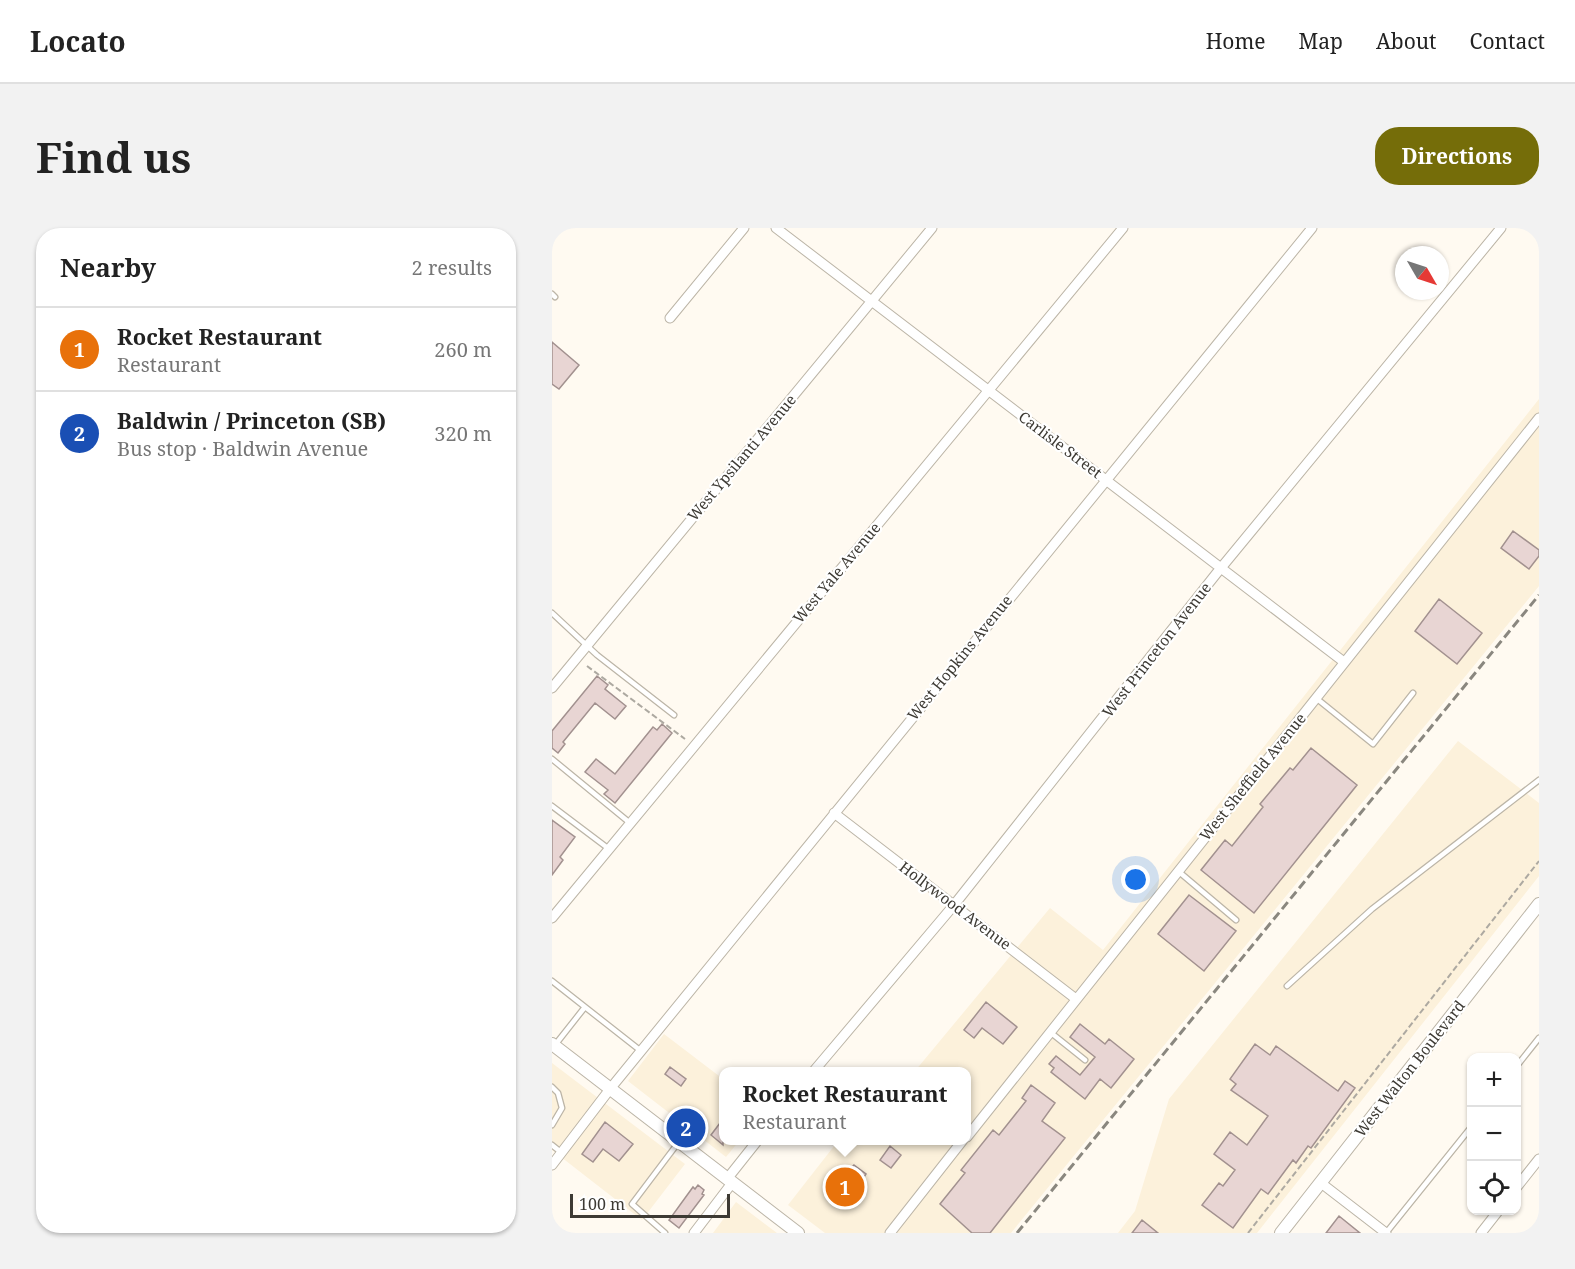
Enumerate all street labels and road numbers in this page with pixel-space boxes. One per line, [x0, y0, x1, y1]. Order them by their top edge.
street label: West Ypsilanti Avenue [682, 390, 800, 525]
street label: Carlisle Street [1015, 406, 1106, 482]
street label: West Yale Avenue [788, 518, 884, 627]
street label: West Princeton Avenue [1097, 578, 1215, 721]
street label: West Hopkins Avenue [902, 590, 1016, 724]
street label: West Sheffield Avenue [1194, 708, 1310, 844]
street label: Hollywood Avenue [896, 857, 1016, 954]
street label: West Walton Boulevard [1350, 996, 1469, 1141]

